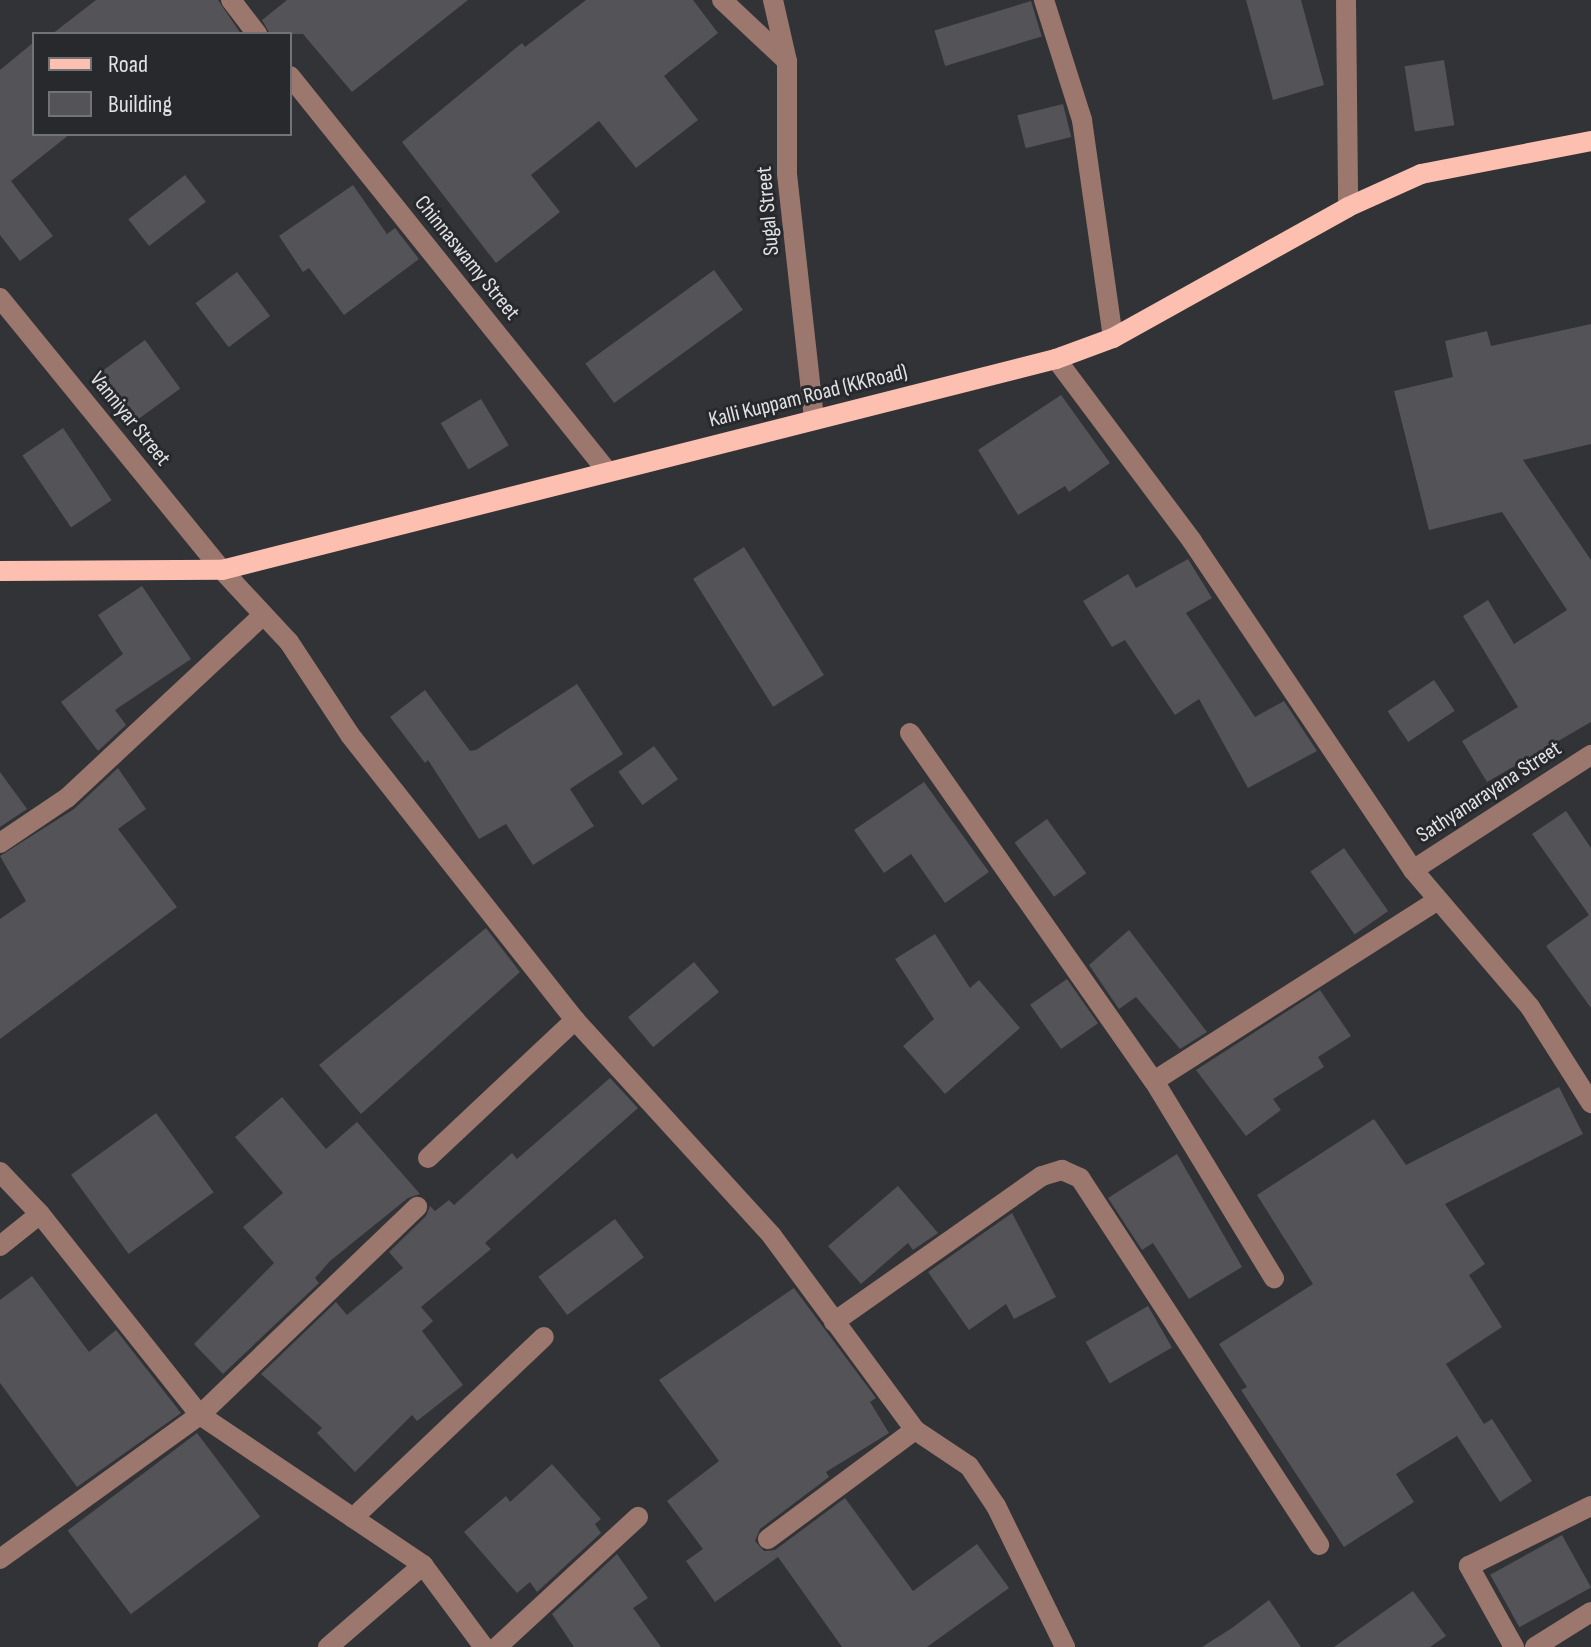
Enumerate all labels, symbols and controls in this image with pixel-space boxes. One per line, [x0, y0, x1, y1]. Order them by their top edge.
legend [32, 32, 292, 136]
text: Road [108, 50, 148, 79]
text: Building [108, 90, 172, 119]
street label: Sugal Street [751, 165, 785, 257]
street label: Chinnaswamy Street [409, 190, 525, 326]
street label: Kalli Kuppam Road (KKRoad) [706, 359, 910, 433]
street label: Vanniyar Street [84, 367, 176, 471]
street label: Sathyanarayana Street [1412, 735, 1566, 849]

